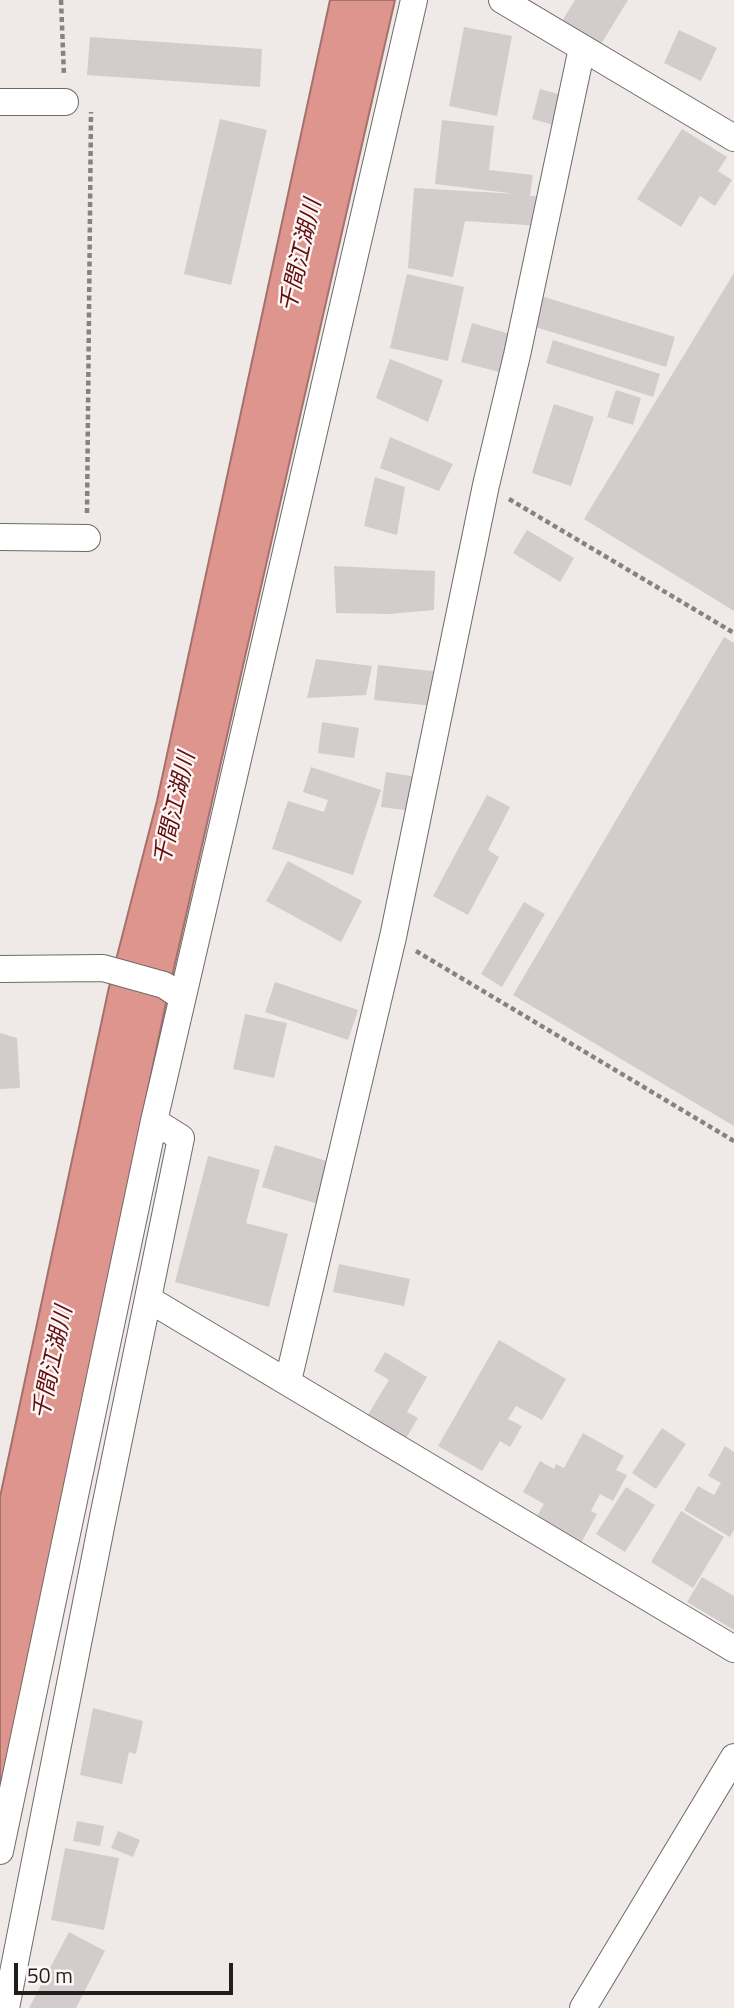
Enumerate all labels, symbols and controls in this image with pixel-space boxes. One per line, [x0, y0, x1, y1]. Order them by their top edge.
water label: 千間江湖川 [276, 197, 328, 315]
water label: 千間江湖川 [150, 750, 202, 868]
water label: 千間江湖川 [29, 1304, 79, 1422]
scale bar [18, 1948, 236, 1992]
text: 50 m [27, 1959, 73, 1991]

